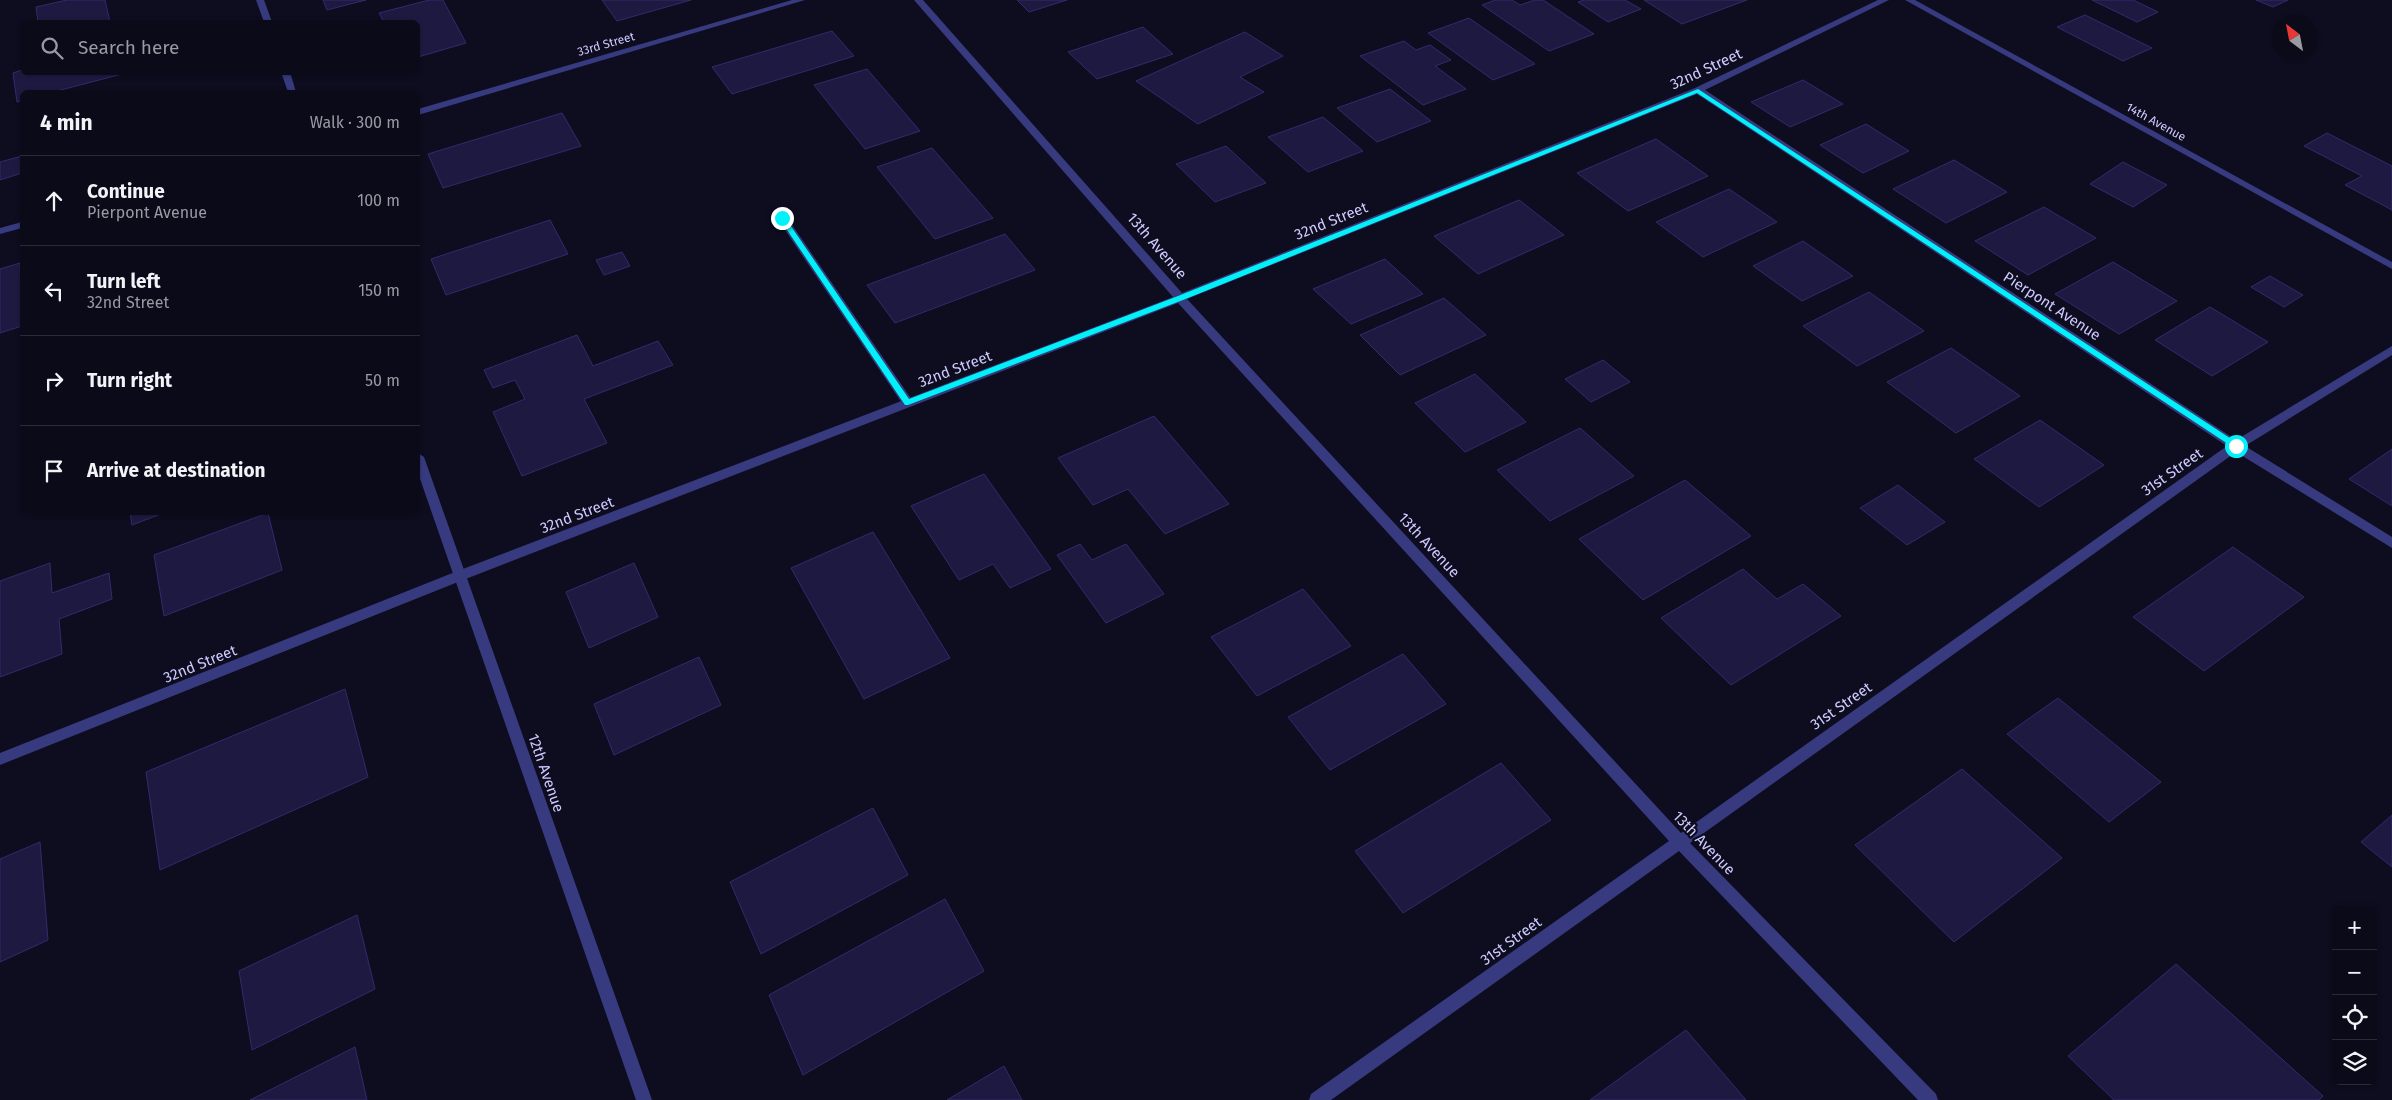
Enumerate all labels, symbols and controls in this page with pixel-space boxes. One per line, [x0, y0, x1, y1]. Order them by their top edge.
north arrow [2272, 15, 2317, 60]
search box [20, 20, 420, 75]
street label: 33rd Street [576, 29, 637, 59]
icon: search [38, 34, 66, 62]
text: Search here [78, 36, 179, 59]
street label: 32nd Street [1667, 44, 1745, 93]
street label: 14th Avenue [2124, 100, 2188, 144]
text: 4 min [40, 110, 93, 136]
text: Walk · 300 m [310, 113, 400, 132]
text: Continue [87, 180, 165, 203]
icon: ahead [40, 187, 68, 215]
text: 100 m [357, 191, 400, 210]
street label: 32nd Street [1292, 198, 1371, 244]
text: Pierpont Avenue [87, 203, 207, 222]
route end [771, 207, 794, 230]
street label: 13th Avenue [1123, 209, 1191, 283]
street label: Pierpont Avenue [2000, 268, 2104, 344]
text: Turn left [87, 270, 161, 293]
icon: left [40, 277, 68, 305]
text: 150 m [358, 281, 400, 300]
text: 32nd Street [87, 293, 169, 312]
street label: 32nd Street [916, 347, 995, 391]
icon: right [40, 367, 68, 395]
text: Turn right [87, 369, 172, 392]
text: 50 m [365, 371, 400, 390]
route start [2225, 435, 2248, 458]
street label: 31st Street [2138, 444, 2207, 500]
icon: arrive [40, 457, 68, 485]
text: Arrive at destination [87, 459, 266, 482]
street label: 32nd Street [538, 493, 617, 537]
street label: 13th Avenue [1394, 509, 1464, 581]
street label: 32nd Street [161, 641, 240, 687]
street label: 31st Street [1807, 678, 1876, 734]
street label: 12th Avenue [524, 731, 568, 815]
street label: 13th Avenue [1669, 807, 1739, 879]
map controls [2332, 905, 2377, 1085]
button: + [2332, 905, 2377, 950]
street label: 31st Street [1477, 913, 1545, 969]
button: − [2332, 950, 2377, 995]
button: locate [2332, 995, 2377, 1040]
button: layers [2332, 1040, 2377, 1085]

